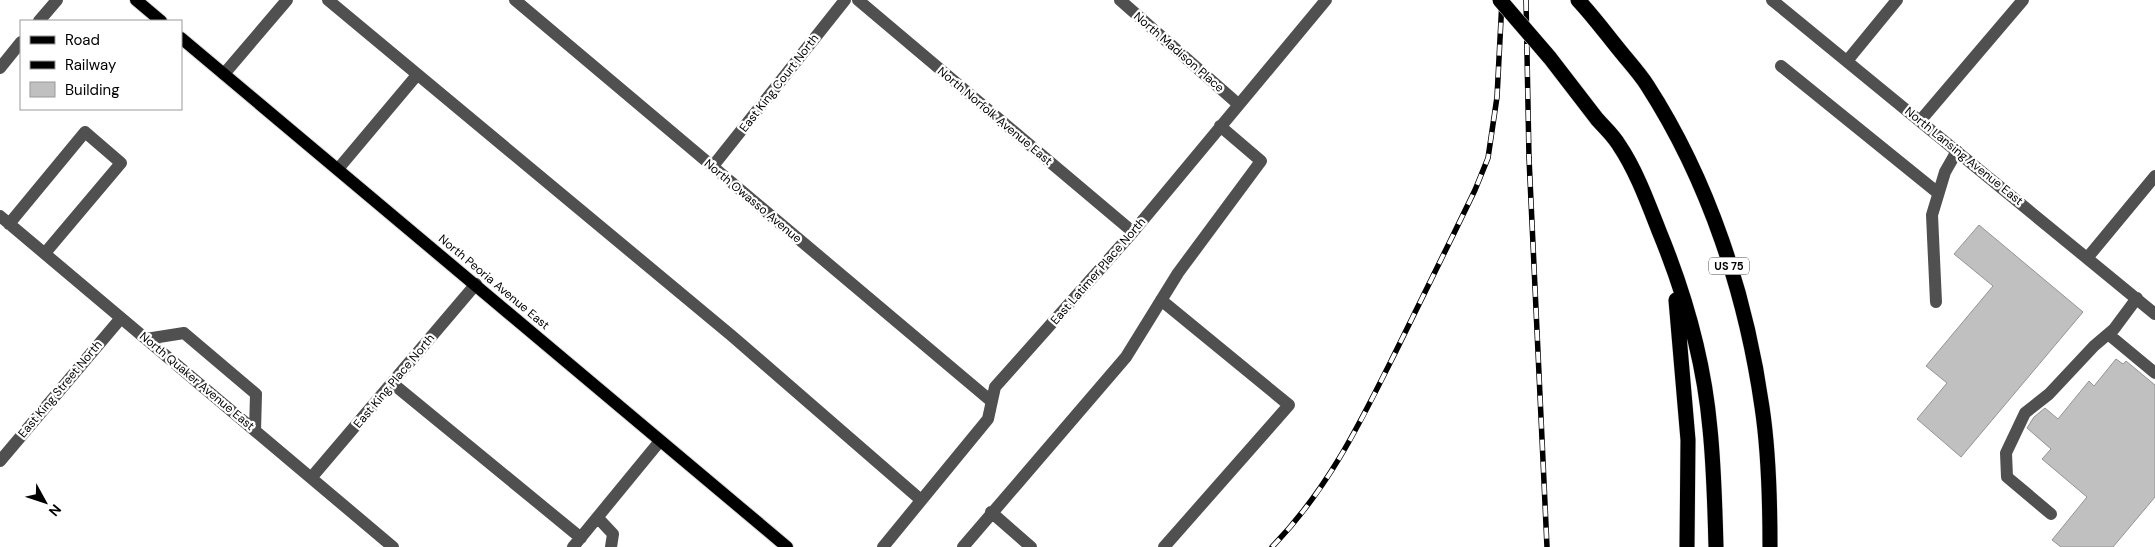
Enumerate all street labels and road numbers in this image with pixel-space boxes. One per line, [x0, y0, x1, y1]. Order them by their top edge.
street label: North Madison Place [1130, 8, 1228, 96]
street label: East King Court North [736, 31, 822, 135]
street label: North Norfolk Avenue East [934, 63, 1056, 169]
street label: North Lansing Avenue East [1902, 103, 2027, 209]
street label: North Owasso Avenue [701, 155, 805, 247]
street label: East Latimer Place North [1047, 214, 1149, 328]
street label: North Peoria Avenue East [435, 231, 553, 333]
road number: US 75 [1709, 258, 1749, 274]
street label: North Quaker Avenue East [136, 328, 258, 434]
street label: East King Place North [350, 331, 438, 431]
street label: East King Street North [15, 337, 105, 441]

